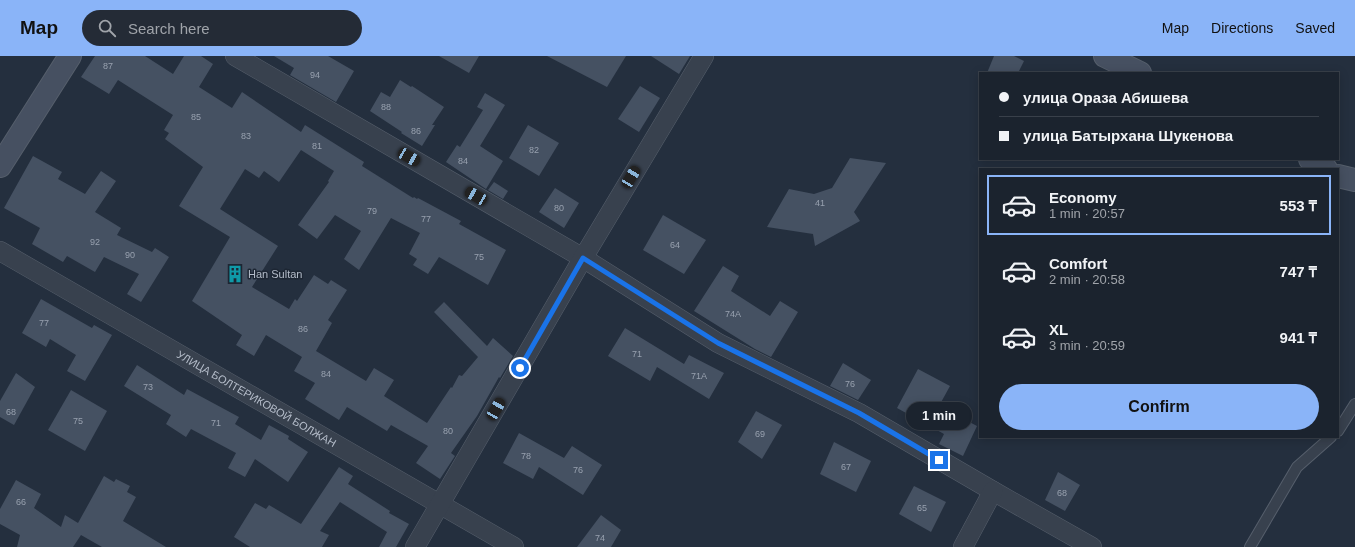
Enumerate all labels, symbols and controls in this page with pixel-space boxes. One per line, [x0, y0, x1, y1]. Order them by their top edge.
search box [82, 10, 362, 46]
text: Map [20, 17, 58, 38]
icon: search [96, 17, 118, 39]
text: Search here [128, 20, 210, 37]
text: Map [1162, 20, 1189, 36]
text: Directions [1211, 20, 1273, 36]
text: Saved [1295, 20, 1335, 36]
house number: 87 [103, 61, 113, 71]
house number: 94 [310, 70, 320, 80]
text: улица Ораза Абишева [1023, 89, 1188, 106]
house number: 88 [381, 102, 391, 112]
house number: 85 [191, 112, 201, 122]
house number: 86 [411, 126, 421, 136]
text: улица Батырхана Шукенова [1023, 127, 1233, 144]
house number: 83 [241, 131, 251, 141]
house number: 81 [312, 141, 322, 151]
house number: 82 [529, 145, 539, 155]
car [396, 146, 422, 168]
house number: 84 [458, 156, 468, 166]
car [620, 164, 642, 190]
car [463, 185, 489, 207]
icon: car [1001, 187, 1037, 223]
text: Economy [1049, 189, 1117, 206]
text: 553 ₸ [1280, 197, 1317, 214]
house number: 41 [815, 198, 825, 208]
house number: 80 [554, 203, 564, 213]
house number: 79 [367, 206, 377, 216]
text: 1 min · 20:57 [1049, 206, 1125, 221]
house number: 77 [421, 214, 431, 224]
house number: 92 [90, 237, 100, 247]
house number: 64 [670, 240, 680, 250]
house number: 90 [125, 250, 135, 260]
house number: 75 [474, 252, 484, 262]
icon: car [1001, 253, 1037, 289]
text: Comfort [1049, 255, 1107, 272]
text: 747 ₸ [1280, 263, 1317, 280]
building icon: Han Sultan [225, 264, 245, 284]
place label: Han Sultan [248, 268, 302, 280]
text: 2 min · 20:58 [1049, 272, 1125, 287]
house number: 74А [725, 309, 741, 319]
house number: 77 [39, 318, 49, 328]
icon: car [1001, 319, 1037, 355]
text: XL [1049, 321, 1068, 338]
house number: 86 [298, 324, 308, 334]
text: 941 ₸ [1280, 329, 1317, 346]
text: 3 min · 20:59 [1049, 338, 1125, 353]
street label: УЛИЦА БОЛТЕРИКОВОЙ БОЛЖАН [175, 348, 338, 449]
house number: 71 [632, 349, 642, 359]
route start [511, 359, 529, 377]
house number: 84 [321, 369, 331, 379]
house number: 71А [691, 371, 707, 381]
house number: 76 [845, 379, 855, 389]
house number: 73 [143, 382, 153, 392]
button: Confirm [999, 384, 1319, 430]
car [485, 396, 507, 422]
callout: 1 min [906, 402, 972, 430]
house number: 68 [6, 407, 16, 417]
text: 1 min [922, 408, 956, 423]
house number: 75 [73, 416, 83, 426]
house number: 71 [211, 418, 221, 428]
house number: 80 [443, 426, 453, 436]
house number: 69 [755, 429, 765, 439]
house number: 78 [521, 451, 531, 461]
route end [930, 451, 948, 469]
house number: 67 [841, 462, 851, 472]
house number: 76 [573, 465, 583, 475]
house number: 68 [1057, 488, 1067, 498]
house number: 66 [16, 497, 26, 507]
house number: 65 [917, 503, 927, 513]
house number: 74 [595, 533, 605, 543]

